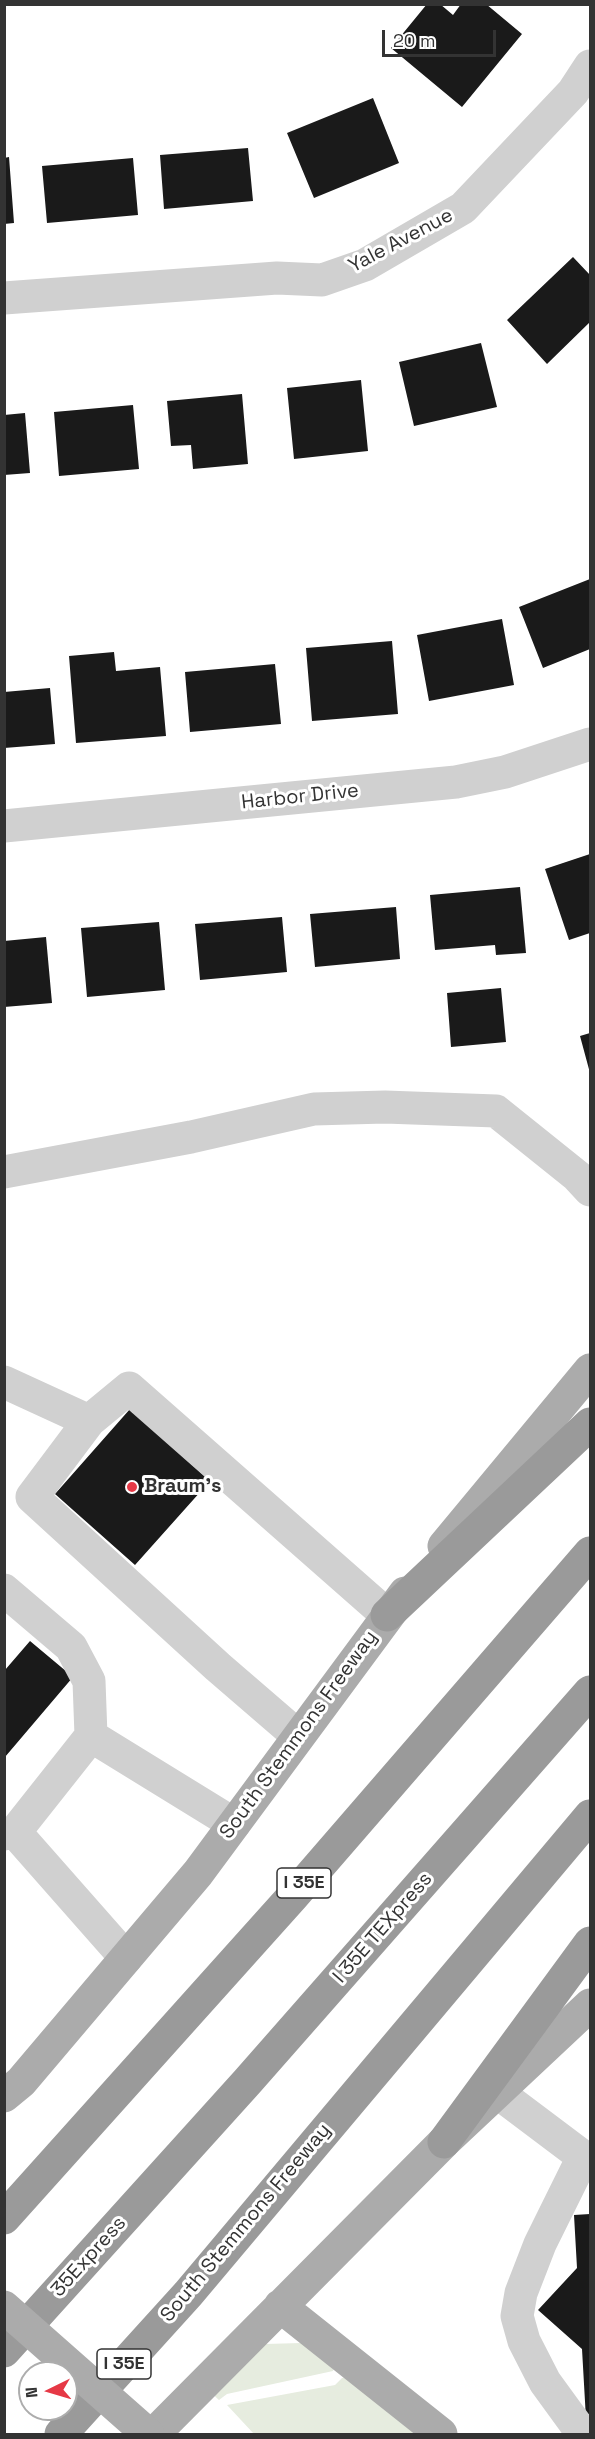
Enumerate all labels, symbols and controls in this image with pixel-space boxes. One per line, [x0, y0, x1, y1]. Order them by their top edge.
scale bar [385, 18, 499, 56]
text: 20 m [393, 29, 436, 52]
street label: Yale Avenue [345, 204, 457, 278]
street label: Harbor Drive [240, 779, 360, 815]
place label: Braum's [144, 1475, 221, 1499]
marker: Braum's [125, 1480, 139, 1494]
street label: South Stemmons Freeway [215, 1626, 383, 1844]
road number: I 35E [277, 1868, 331, 1898]
street label: I 35E TEXpress [328, 1868, 438, 1988]
street label: South Stemmons Freeway [156, 2119, 336, 2327]
street label: 35Express [47, 2212, 131, 2302]
road number: I 35E [97, 2349, 151, 2379]
north arrow [18, 2361, 78, 2421]
text: N [21, 2386, 42, 2399]

